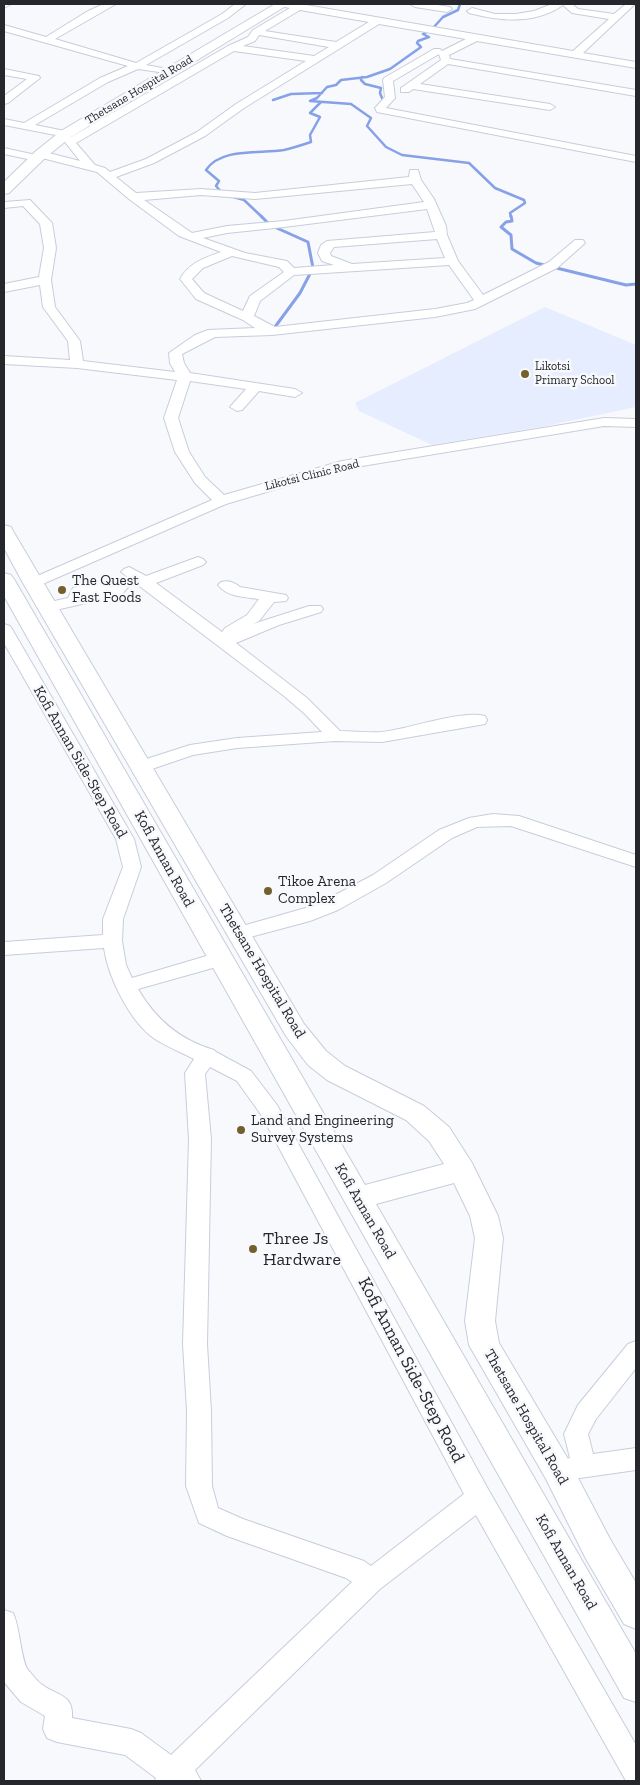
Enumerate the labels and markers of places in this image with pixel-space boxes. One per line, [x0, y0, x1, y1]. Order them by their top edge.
place label: Likotsi Primary School [535, 360, 614, 388]
marker: Likotsi Primary School [519, 368, 531, 380]
place label: The Quest Fast Foods [72, 572, 141, 607]
marker: The Quest Fast Foods [56, 584, 68, 596]
place label: Tikoe Arena Complex [278, 873, 356, 908]
marker: Tikoe Arena Complex [262, 885, 274, 897]
place label: Land and Engineering Survey Systems [251, 1112, 394, 1147]
marker: Land and Engineering Survey Systems [235, 1124, 247, 1136]
place label: Three Js Hardware [263, 1228, 341, 1270]
marker: Three Js Hardware [247, 1243, 259, 1255]

